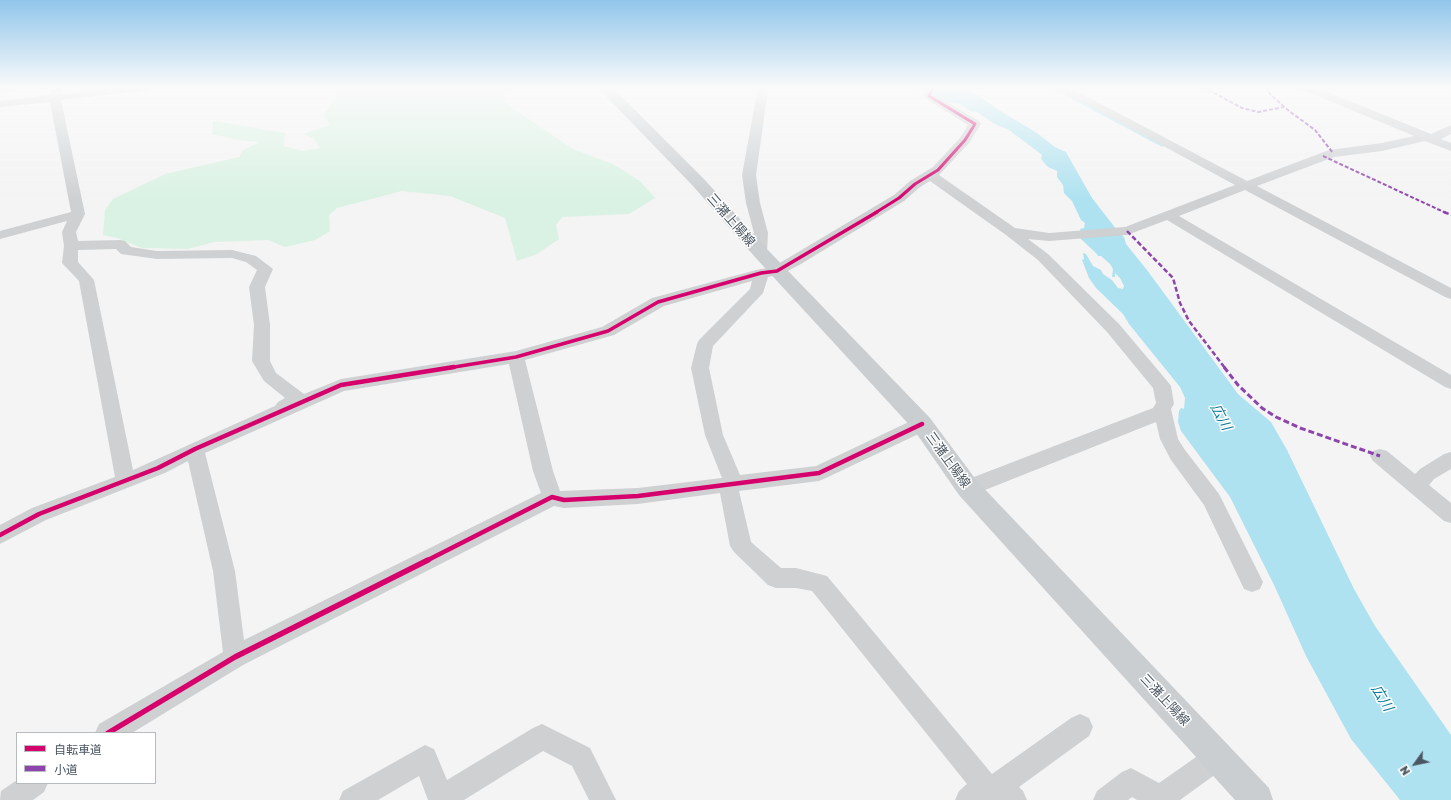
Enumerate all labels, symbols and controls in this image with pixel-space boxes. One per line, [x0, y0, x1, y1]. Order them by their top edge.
street label: 三潴上陽線 [704, 190, 758, 250]
water label: 広川 [1207, 401, 1235, 433]
street label: 三潴上陽線 [923, 429, 973, 491]
street label: 三潴上陽線 [1137, 671, 1193, 729]
water label: 広川 [1368, 682, 1396, 714]
legend [16, 732, 156, 784]
text: 自転車道 [54, 742, 102, 757]
north arrow [1395, 744, 1435, 784]
text: 小道 [54, 762, 78, 777]
text: N [1397, 764, 1412, 778]

